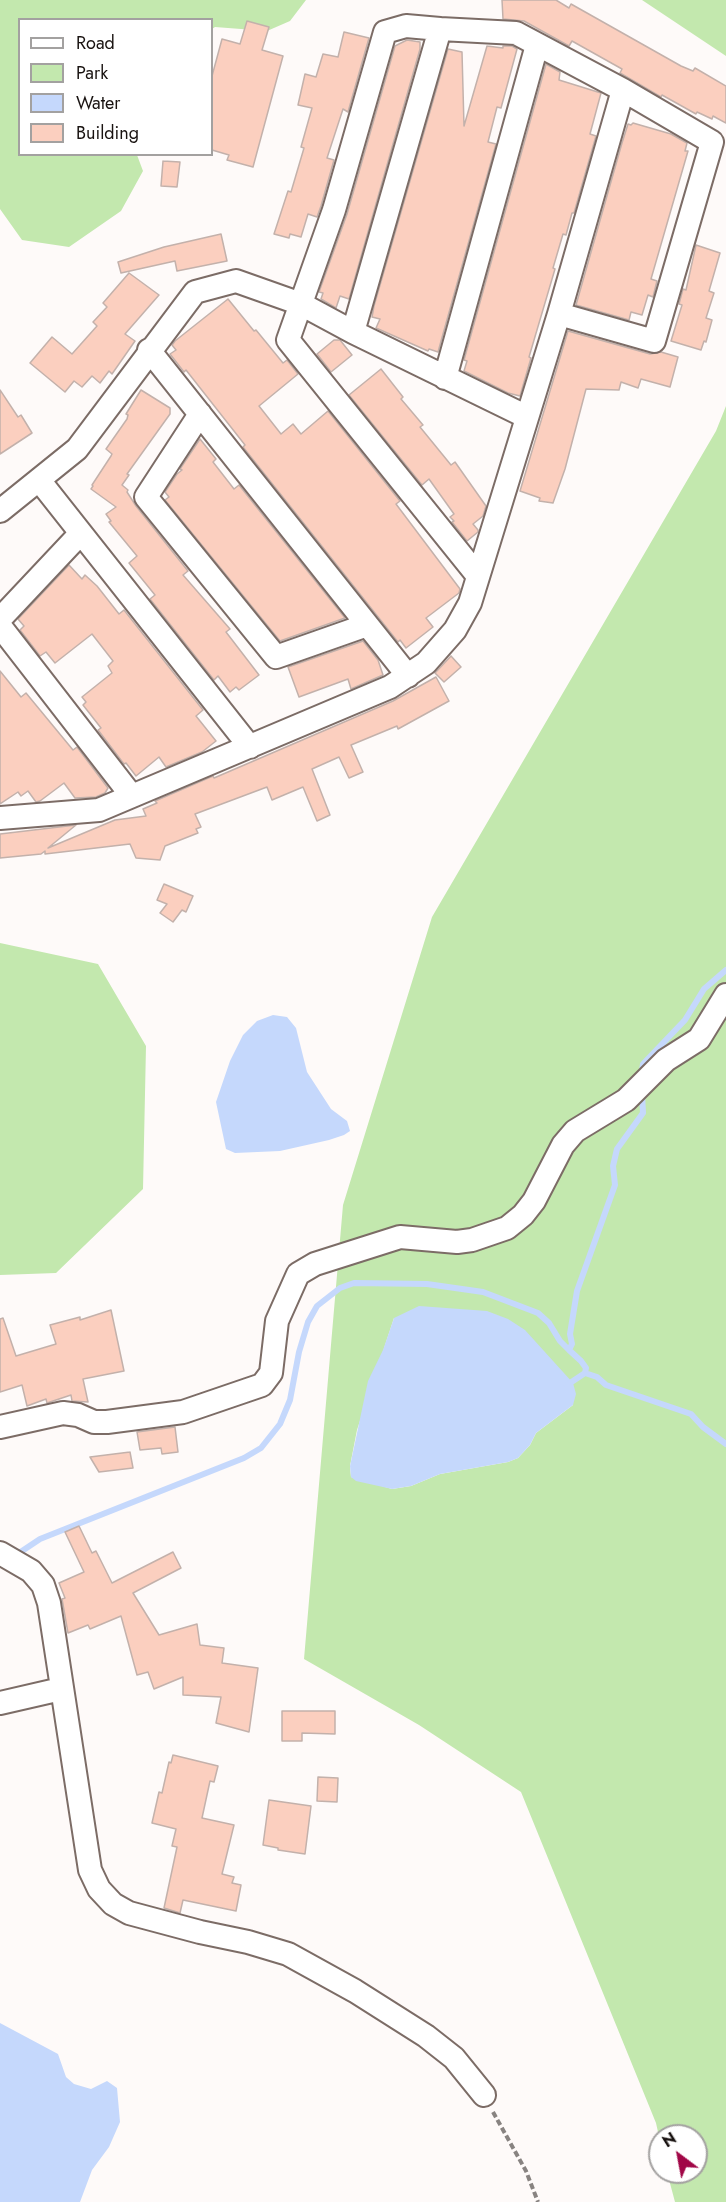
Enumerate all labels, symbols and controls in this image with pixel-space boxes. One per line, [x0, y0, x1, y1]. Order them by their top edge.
legend [18, 18, 213, 156]
text: Road [76, 30, 115, 56]
text: Park [76, 60, 108, 86]
text: Water [76, 90, 120, 116]
text: Building [76, 120, 139, 146]
north arrow [648, 2124, 708, 2184]
text: N [658, 2127, 681, 2153]

